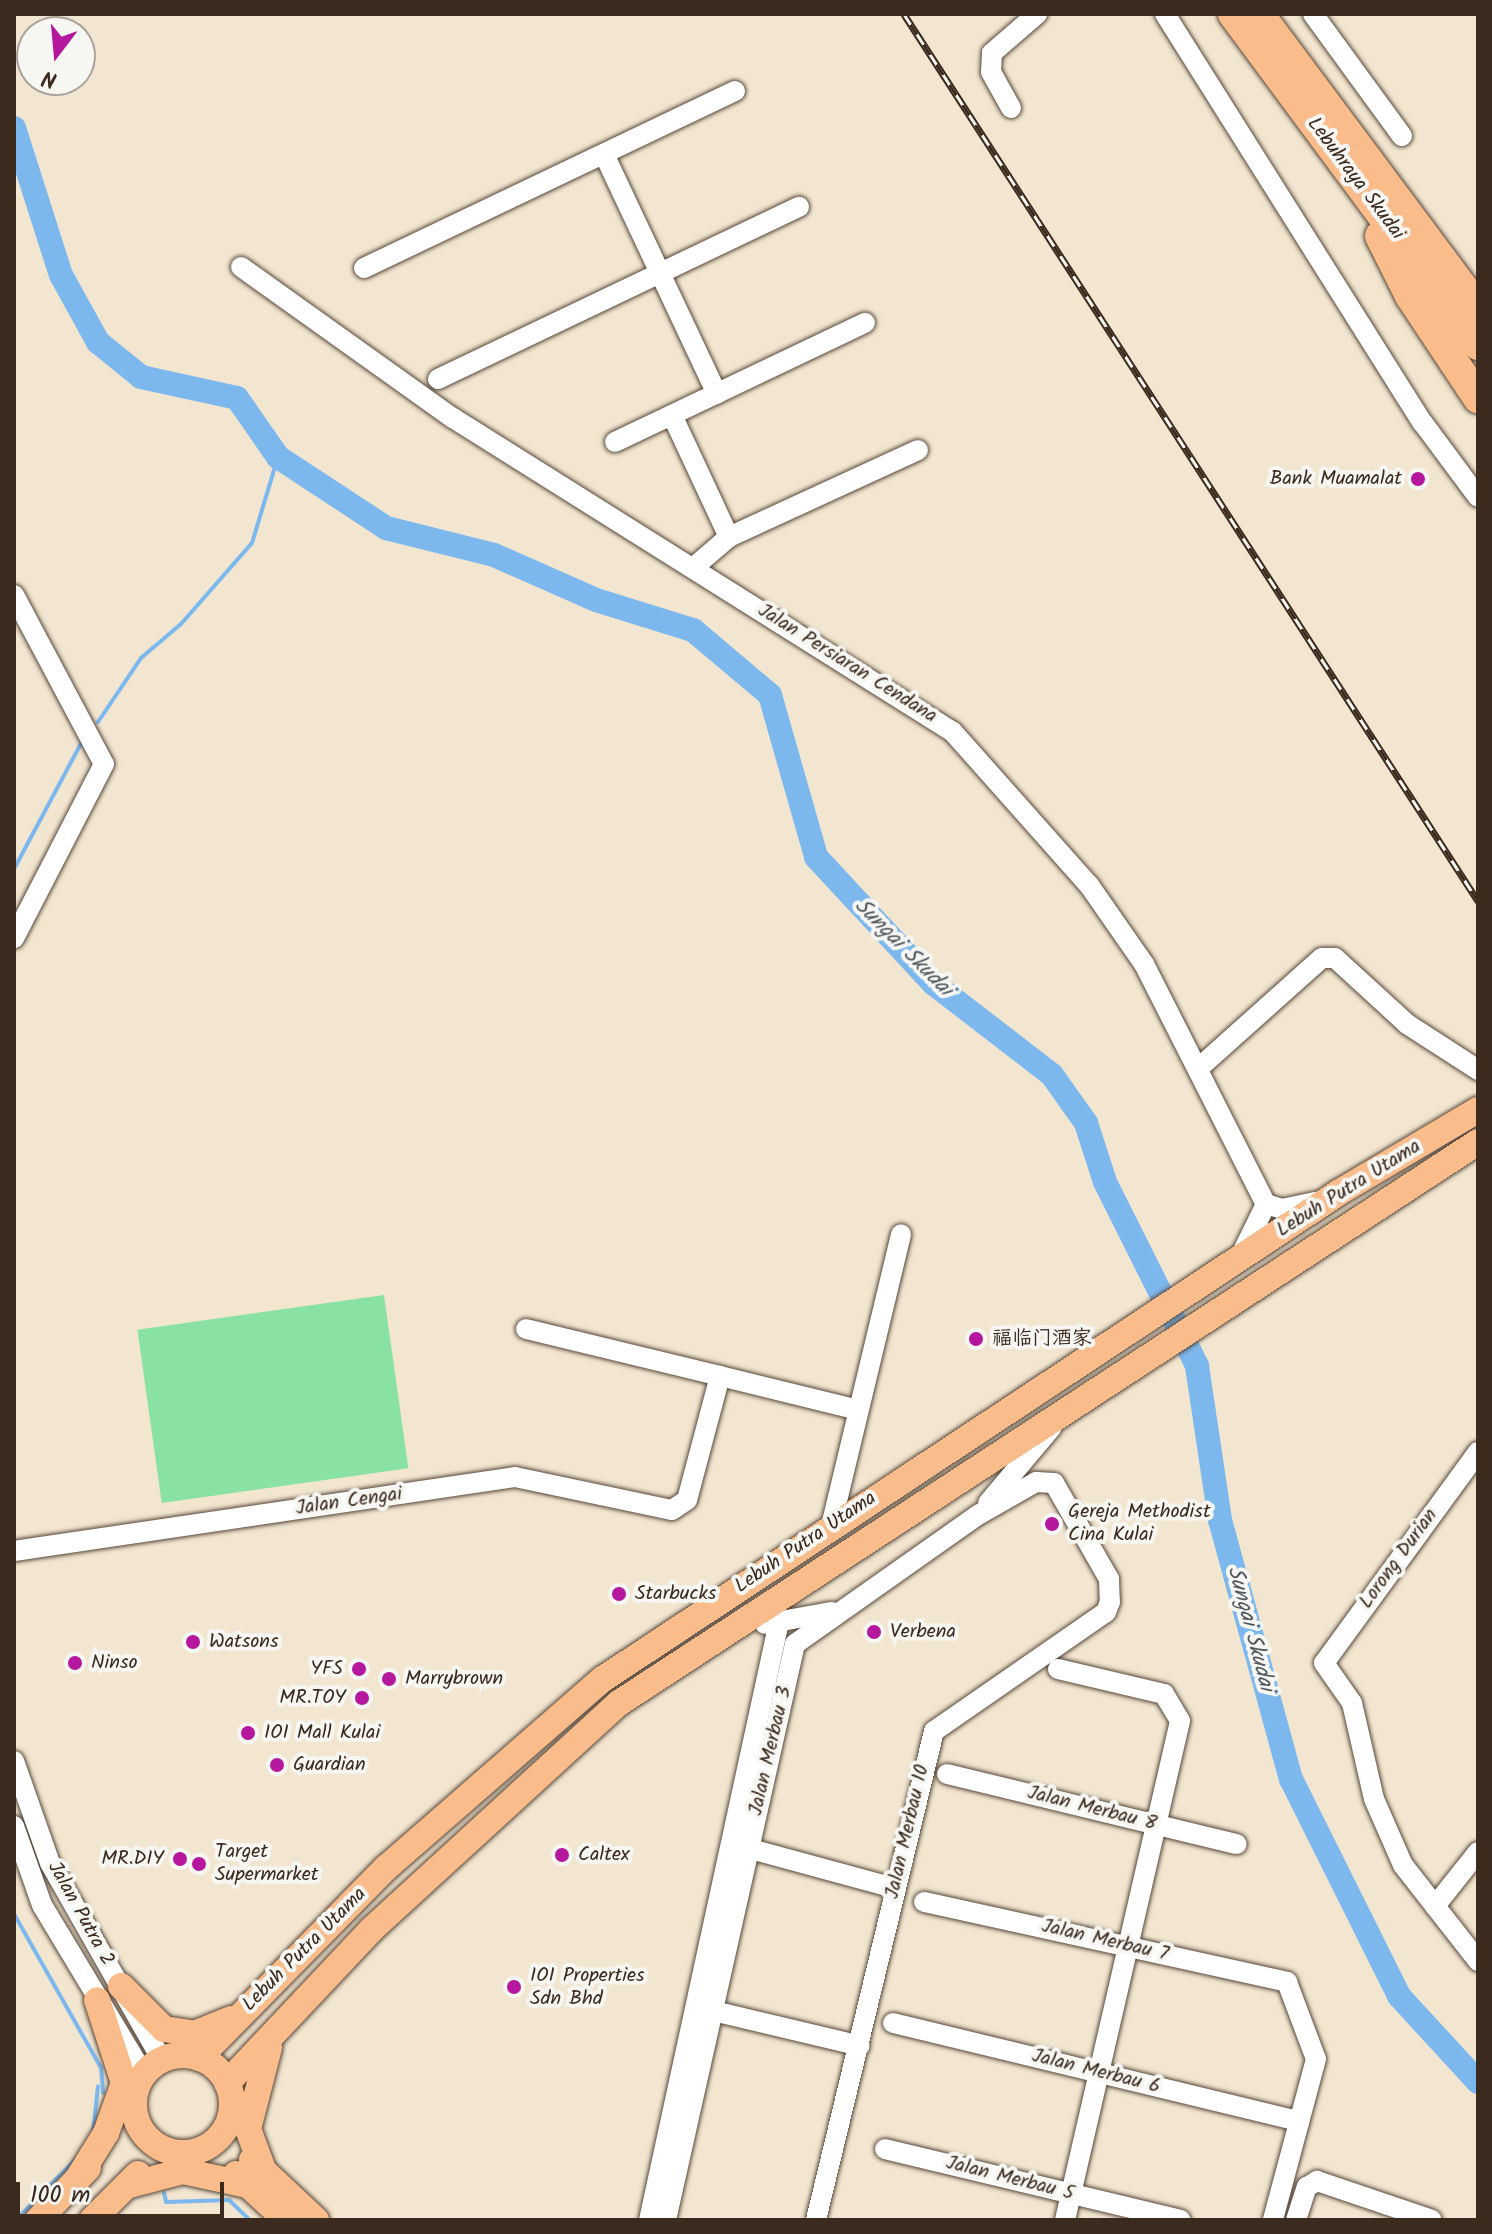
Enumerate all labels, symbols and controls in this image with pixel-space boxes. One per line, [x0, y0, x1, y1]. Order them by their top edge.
north arrow [16, 16, 96, 96]
text: N [38, 59, 61, 96]
street label: Lebuhraya Skudai [1301, 113, 1409, 245]
place label: Bank Muamalat [1270, 467, 1402, 491]
marker: Bank Muamalat [1409, 470, 1427, 488]
street label: Jalan Persiaran Cendana [753, 599, 941, 729]
water label: Sungai Skudai [848, 893, 958, 1003]
street label: Lebuh Putra Utama [1273, 1135, 1425, 1243]
place label: 福临门酒家 [992, 1327, 1092, 1351]
marker: 福临门酒家 [967, 1330, 985, 1348]
street label: Jalan Cengai [294, 1483, 404, 1521]
street label: Lebuh Putra Utama [731, 1487, 881, 1599]
place label: Gereja Methodist Cina Kulai [1068, 1500, 1211, 1547]
street label: Lorong Durian [1355, 1504, 1443, 1614]
marker: Gereja Methodist Cina Kulai [1043, 1515, 1061, 1533]
water label: Sungai Skudai [1221, 1564, 1279, 1694]
place label: Starbucks [635, 1582, 716, 1606]
marker: Starbucks [610, 1585, 628, 1603]
place label: Verbena [890, 1620, 956, 1644]
marker: Verbena [865, 1623, 883, 1641]
place label: Watsons [209, 1630, 279, 1654]
marker: Watsons [184, 1633, 202, 1651]
place label: Ninso [91, 1651, 138, 1675]
marker: Ninso [66, 1654, 84, 1672]
place label: YFS [310, 1657, 343, 1681]
marker: YFS [350, 1660, 368, 1678]
place label: Marrybrown [405, 1667, 503, 1691]
marker: Marrybrown [380, 1670, 398, 1688]
street label: Jalan Merbau 3 [744, 1684, 798, 1818]
place label: MR.TOY [279, 1686, 346, 1710]
marker: MR.TOY [353, 1689, 371, 1707]
place label: IOI Mall Kulai [264, 1721, 380, 1745]
marker: IOI Mall Kulai [239, 1724, 257, 1742]
place label: Guardian [293, 1753, 366, 1777]
marker: Guardian [268, 1756, 286, 1774]
street label: Jalan Merbau 10 [881, 1763, 935, 1901]
street label: Jalan Merbau 8 [1025, 1781, 1159, 1837]
place label: Target Supermarket [215, 1840, 318, 1887]
place label: Caltex [578, 1843, 630, 1867]
marker: Caltex [553, 1846, 571, 1864]
place label: MR.DIY [101, 1847, 164, 1871]
marker: MR.DIY [171, 1850, 189, 1868]
marker: Target Supermarket [190, 1855, 208, 1873]
street label: Jalan Putra 2 [41, 1858, 119, 1970]
street label: Lebuh Putra Utama [238, 1883, 372, 2017]
street label: Jalan Merbau 7 [1039, 1915, 1171, 1967]
place label: IOI Properties Sdn Bhd [530, 1964, 644, 2011]
marker: IOI Properties Sdn Bhd [505, 1978, 523, 1996]
street label: Jalan Merbau 6 [1029, 2044, 1163, 2100]
street label: Jalan Merbau 5 [943, 2151, 1077, 2207]
scale bar [20, 2166, 228, 2216]
text: 100 m [30, 2176, 90, 2215]

